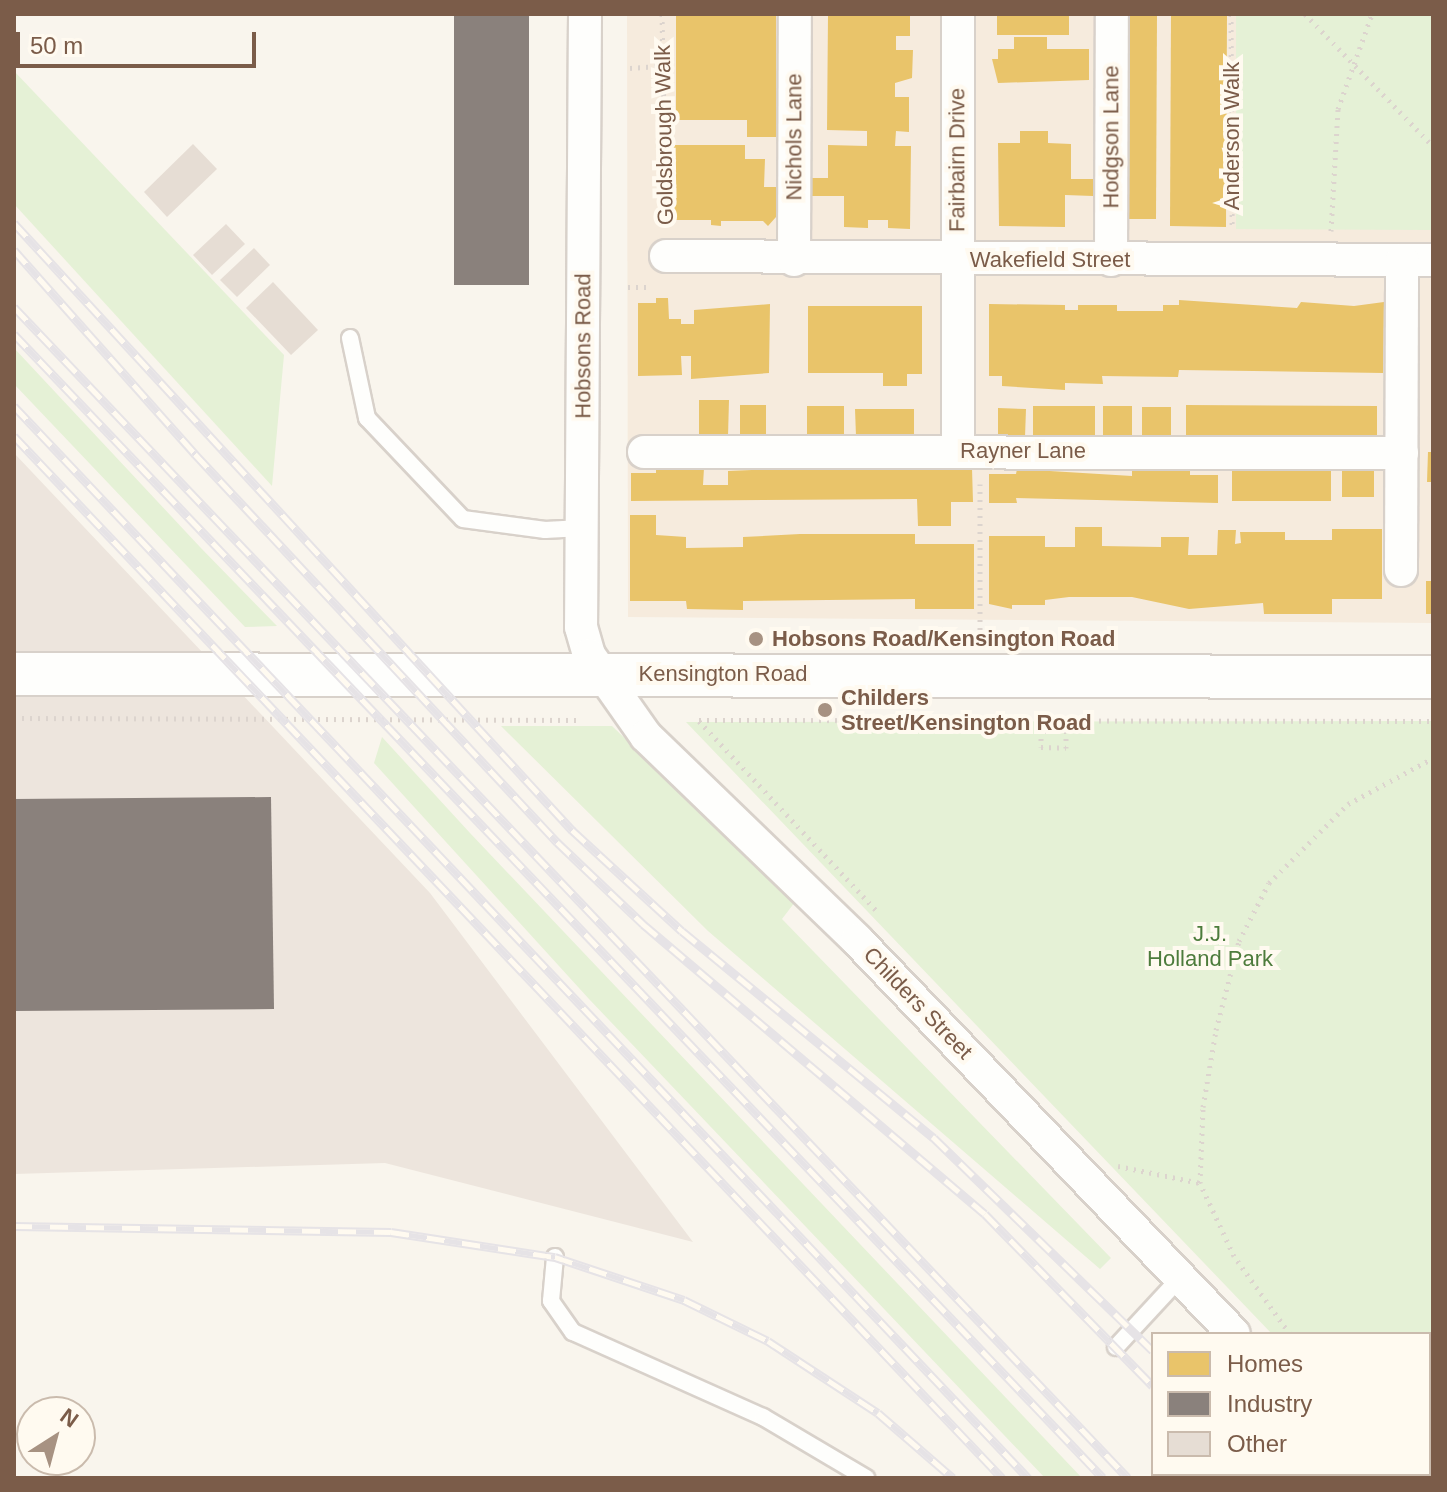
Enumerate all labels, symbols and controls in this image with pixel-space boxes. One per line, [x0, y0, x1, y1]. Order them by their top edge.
scale bar [20, 16, 260, 66]
text: 50 m [30, 32, 83, 59]
street label: Goldsbrough Walk [649, 45, 679, 225]
street label: Anderson Walk [1219, 62, 1245, 210]
street label: Hodgson Lane [1098, 65, 1124, 209]
street label: Nichols Lane [781, 73, 807, 201]
street label: Fairbairn Drive [944, 88, 970, 232]
street label: Wakefield Street [970, 247, 1130, 273]
street label: Hobsons Road [570, 273, 596, 419]
street label: Rayner Lane [960, 438, 1086, 464]
place label: Hobsons Road/Kensington Road [772, 626, 1115, 652]
marker: Hobsons Road/Kensington Road [747, 630, 765, 648]
street label: Kensington Road [639, 661, 807, 687]
place label: Childers Street/Kensington Road [841, 684, 1092, 736]
marker: Childers Street/Kensington Road [816, 701, 834, 719]
park label: J.J. Holland Park [1147, 920, 1273, 972]
street label: Childers Street [858, 941, 978, 1065]
legend [1151, 1332, 1431, 1476]
text: Homes [1227, 1350, 1303, 1377]
text: Industry [1227, 1390, 1312, 1417]
north arrow [16, 1396, 96, 1476]
text: N [55, 1403, 83, 1433]
text: Other [1227, 1430, 1287, 1457]

